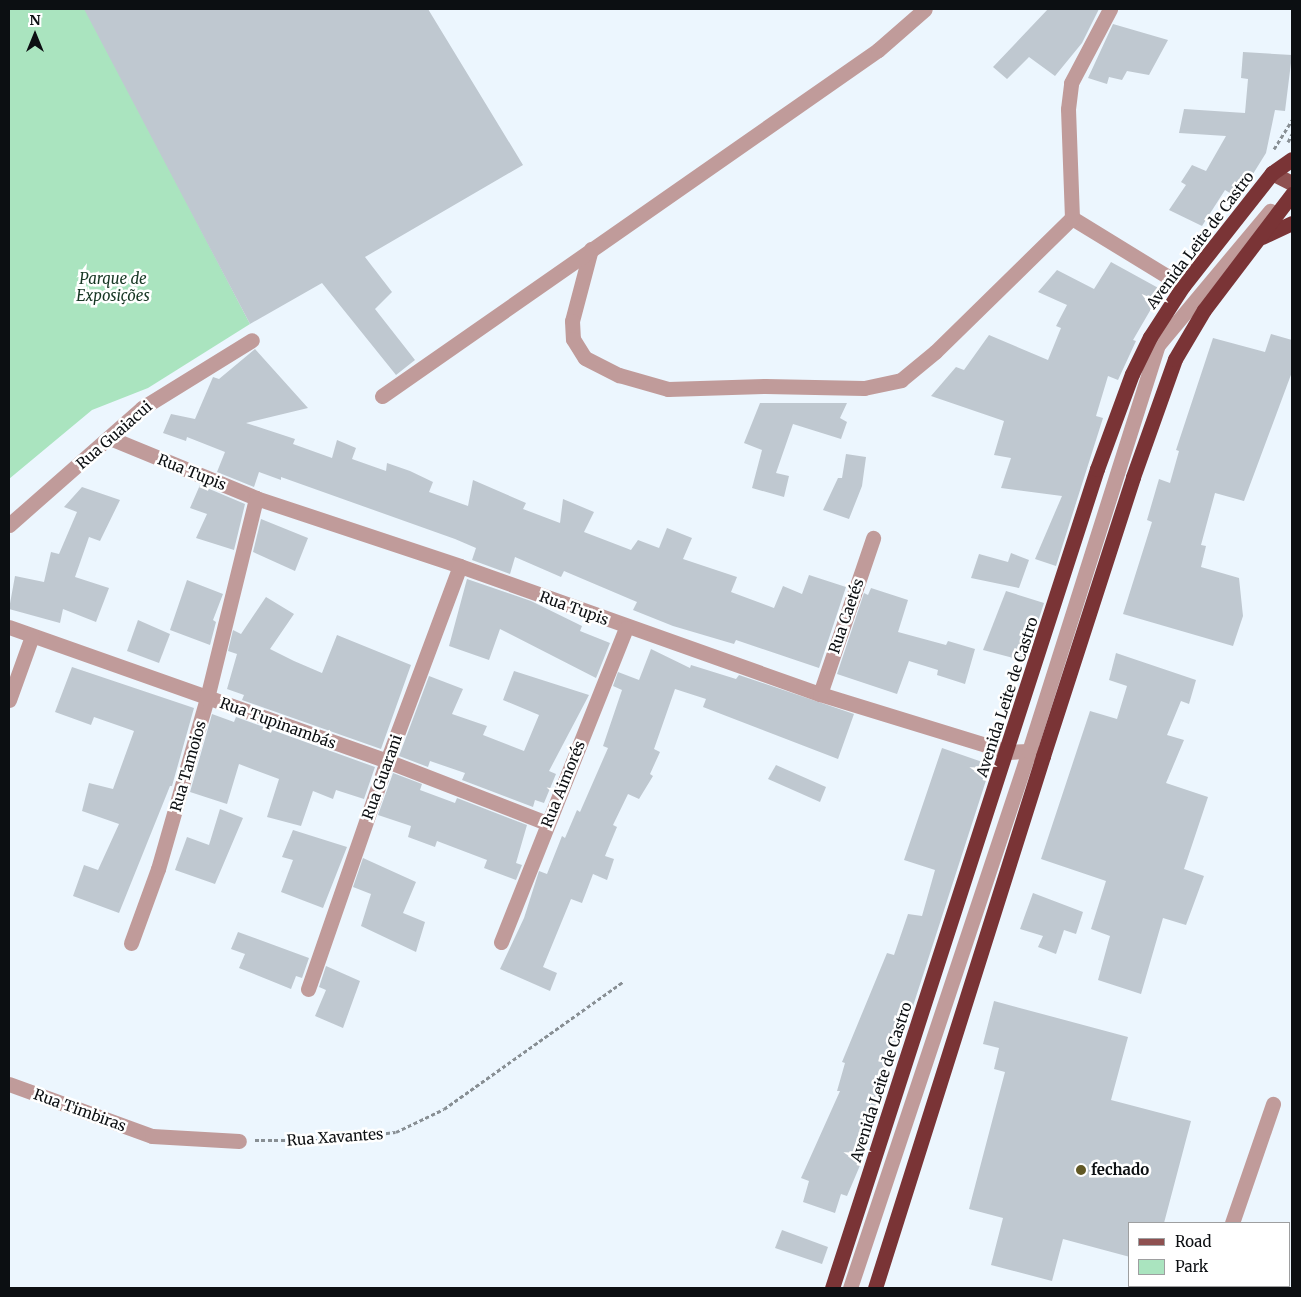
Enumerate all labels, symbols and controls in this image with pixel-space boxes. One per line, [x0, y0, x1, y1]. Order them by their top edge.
north arrow [10, 10, 60, 60]
text: N [29, 11, 41, 29]
street label: Avenida Leite de Castro [1143, 168, 1257, 312]
park label: Parque de Exposições [76, 269, 150, 304]
street label: Rua Guaiacui [73, 397, 155, 473]
street label: Rua Tupis [155, 450, 229, 494]
street label: Rua Caetés [825, 576, 867, 656]
street label: Rua Tupis [537, 587, 611, 629]
street label: Avenida Leite de Castro [973, 615, 1041, 779]
street label: Rua Tupinambás [218, 694, 338, 752]
street label: Rua Tamoios [166, 718, 210, 814]
street label: Rua Guarani [358, 732, 406, 822]
street label: Rua Aimorés [537, 738, 589, 830]
street label: Avenida Leite de Castro [847, 1000, 915, 1164]
street label: Rua Timbiras [31, 1085, 129, 1135]
street label: Rua Xavantes [286, 1125, 384, 1149]
place label: fechado [1091, 1161, 1149, 1179]
marker: fechado [1075, 1164, 1087, 1176]
legend [1128, 1222, 1291, 1287]
text: Road [1175, 1232, 1211, 1251]
text: Park [1175, 1257, 1208, 1276]

